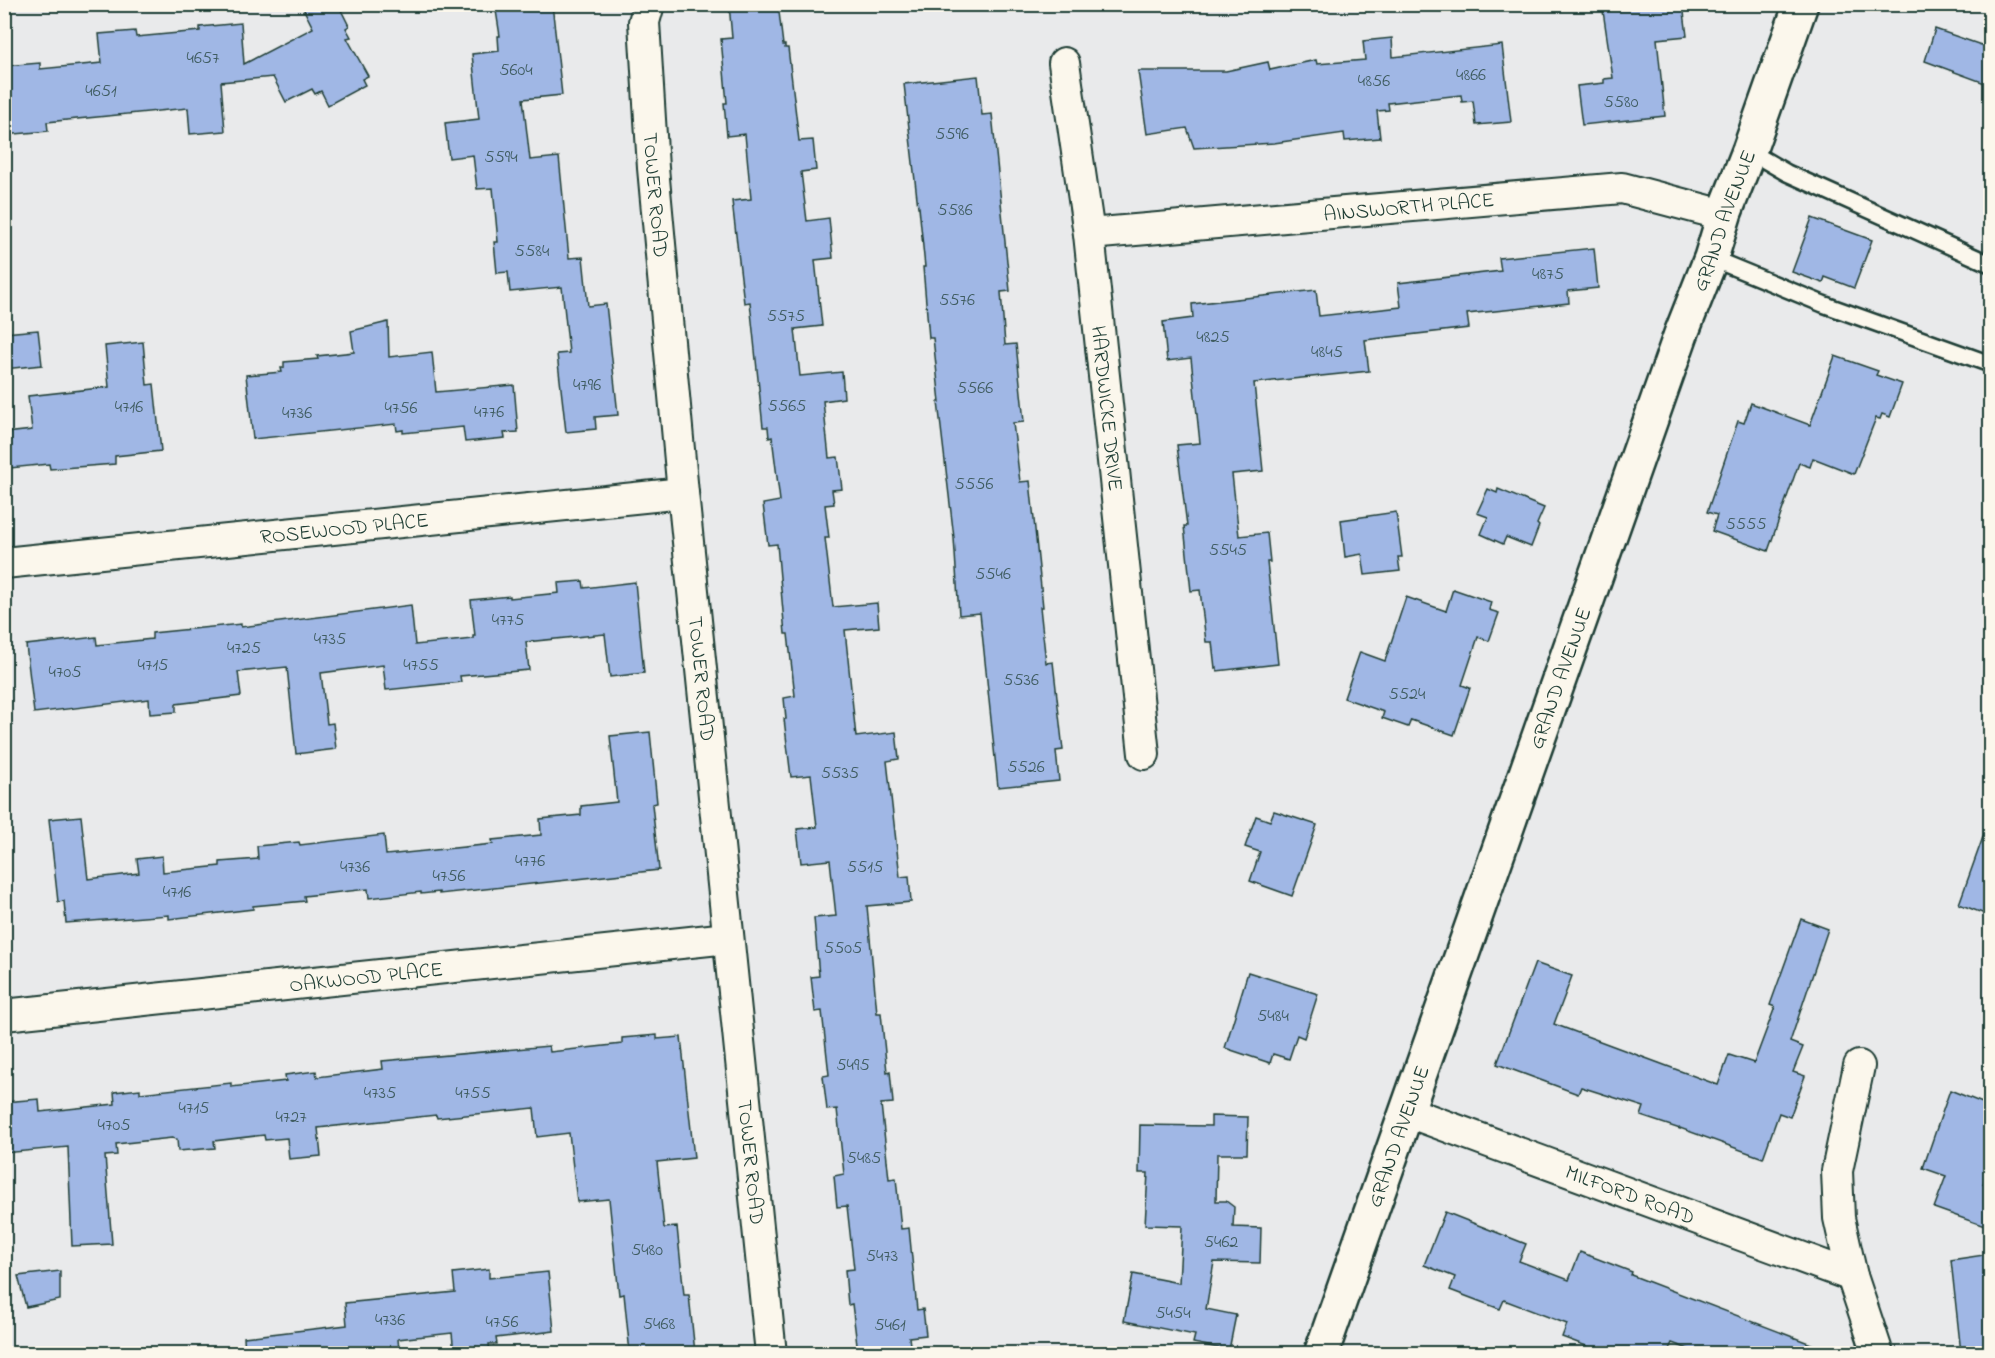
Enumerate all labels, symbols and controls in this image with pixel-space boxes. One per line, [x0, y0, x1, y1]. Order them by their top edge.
house number: 4657 [186, 46, 220, 72]
house number: 5604 [499, 58, 533, 84]
house number: 4866 [1456, 63, 1486, 89]
house number: 4856 [1358, 69, 1390, 95]
house number: 4651 [85, 79, 117, 105]
house number: 5580 [1603, 90, 1639, 116]
house number: 5596 [935, 122, 969, 148]
street label: TOWER ROAD [634, 131, 674, 259]
house number: 5594 [484, 145, 518, 171]
street label: GRAND AVENUE [1686, 146, 1765, 296]
street label: AINSWORTH PLACE [1322, 186, 1496, 231]
house number: 5586 [937, 198, 973, 224]
house number: 5584 [515, 239, 550, 265]
house number: 4875 [1532, 262, 1564, 288]
house number: 5576 [939, 288, 975, 314]
house number: 5575 [767, 304, 805, 330]
street label: HARDWICKE DRIVE [1082, 324, 1129, 493]
house number: 4825 [1196, 325, 1230, 351]
house number: 4845 [1311, 340, 1343, 366]
house number: 4796 [573, 373, 601, 399]
house number: 5566 [957, 376, 993, 402]
house number: 5565 [768, 394, 806, 420]
house number: 4716 [115, 395, 143, 421]
house number: 4756 [384, 396, 418, 422]
house number: 4776 [474, 400, 504, 426]
house number: 4736 [282, 401, 312, 427]
house number: 5556 [955, 472, 993, 498]
street label: ROSEWOOD PLACE [259, 506, 430, 554]
house number: 5555 [1725, 512, 1767, 538]
house number: 5545 [1209, 538, 1247, 564]
house number: 5546 [975, 562, 1011, 588]
street label: GRAND AVENUE [1523, 604, 1600, 753]
house number: 4775 [492, 608, 524, 634]
street label: TOWER ROAD [679, 615, 721, 743]
house number: 4735 [314, 627, 346, 653]
house number: 4725 [227, 636, 261, 662]
house number: 4715 [138, 653, 168, 679]
house number: 4755 [403, 653, 439, 679]
house number: 4705 [49, 660, 81, 686]
house number: 5536 [1003, 668, 1039, 694]
house number: 5524 [1389, 682, 1426, 708]
house number: 5526 [1007, 755, 1045, 781]
house number: 5535 [821, 761, 859, 787]
house number: 4776 [515, 849, 545, 875]
house number: 4736 [340, 855, 370, 881]
house number: 5515 [847, 855, 883, 881]
house number: 4756 [432, 864, 466, 890]
house number: 4716 [163, 880, 191, 906]
house number: 5505 [824, 936, 862, 962]
street label: OAKWOOD PLACE [288, 955, 445, 1002]
house number: 5484 [1257, 1004, 1290, 1030]
house number: 5495 [836, 1053, 870, 1079]
street label: GRAND AVENUE [1361, 1062, 1439, 1212]
house number: 4735 [364, 1081, 396, 1107]
house number: 4755 [455, 1081, 491, 1107]
house number: 4715 [179, 1096, 209, 1122]
street label: TOWER ROAD [728, 1098, 771, 1226]
house number: 4727 [275, 1105, 307, 1131]
house number: 4705 [98, 1113, 130, 1139]
house number: 5485 [847, 1146, 881, 1172]
street label: MILFORD ROAD [1561, 1158, 1699, 1234]
house number: 5462 [1204, 1230, 1238, 1256]
house number: 5480 [631, 1238, 663, 1264]
house number: 5473 [866, 1244, 898, 1270]
house number: 5454 [1155, 1301, 1191, 1327]
house number: 4736 [375, 1308, 405, 1334]
house number: 4756 [485, 1310, 519, 1336]
house number: 5468 [643, 1312, 675, 1338]
house number: 5461 [874, 1313, 906, 1339]

